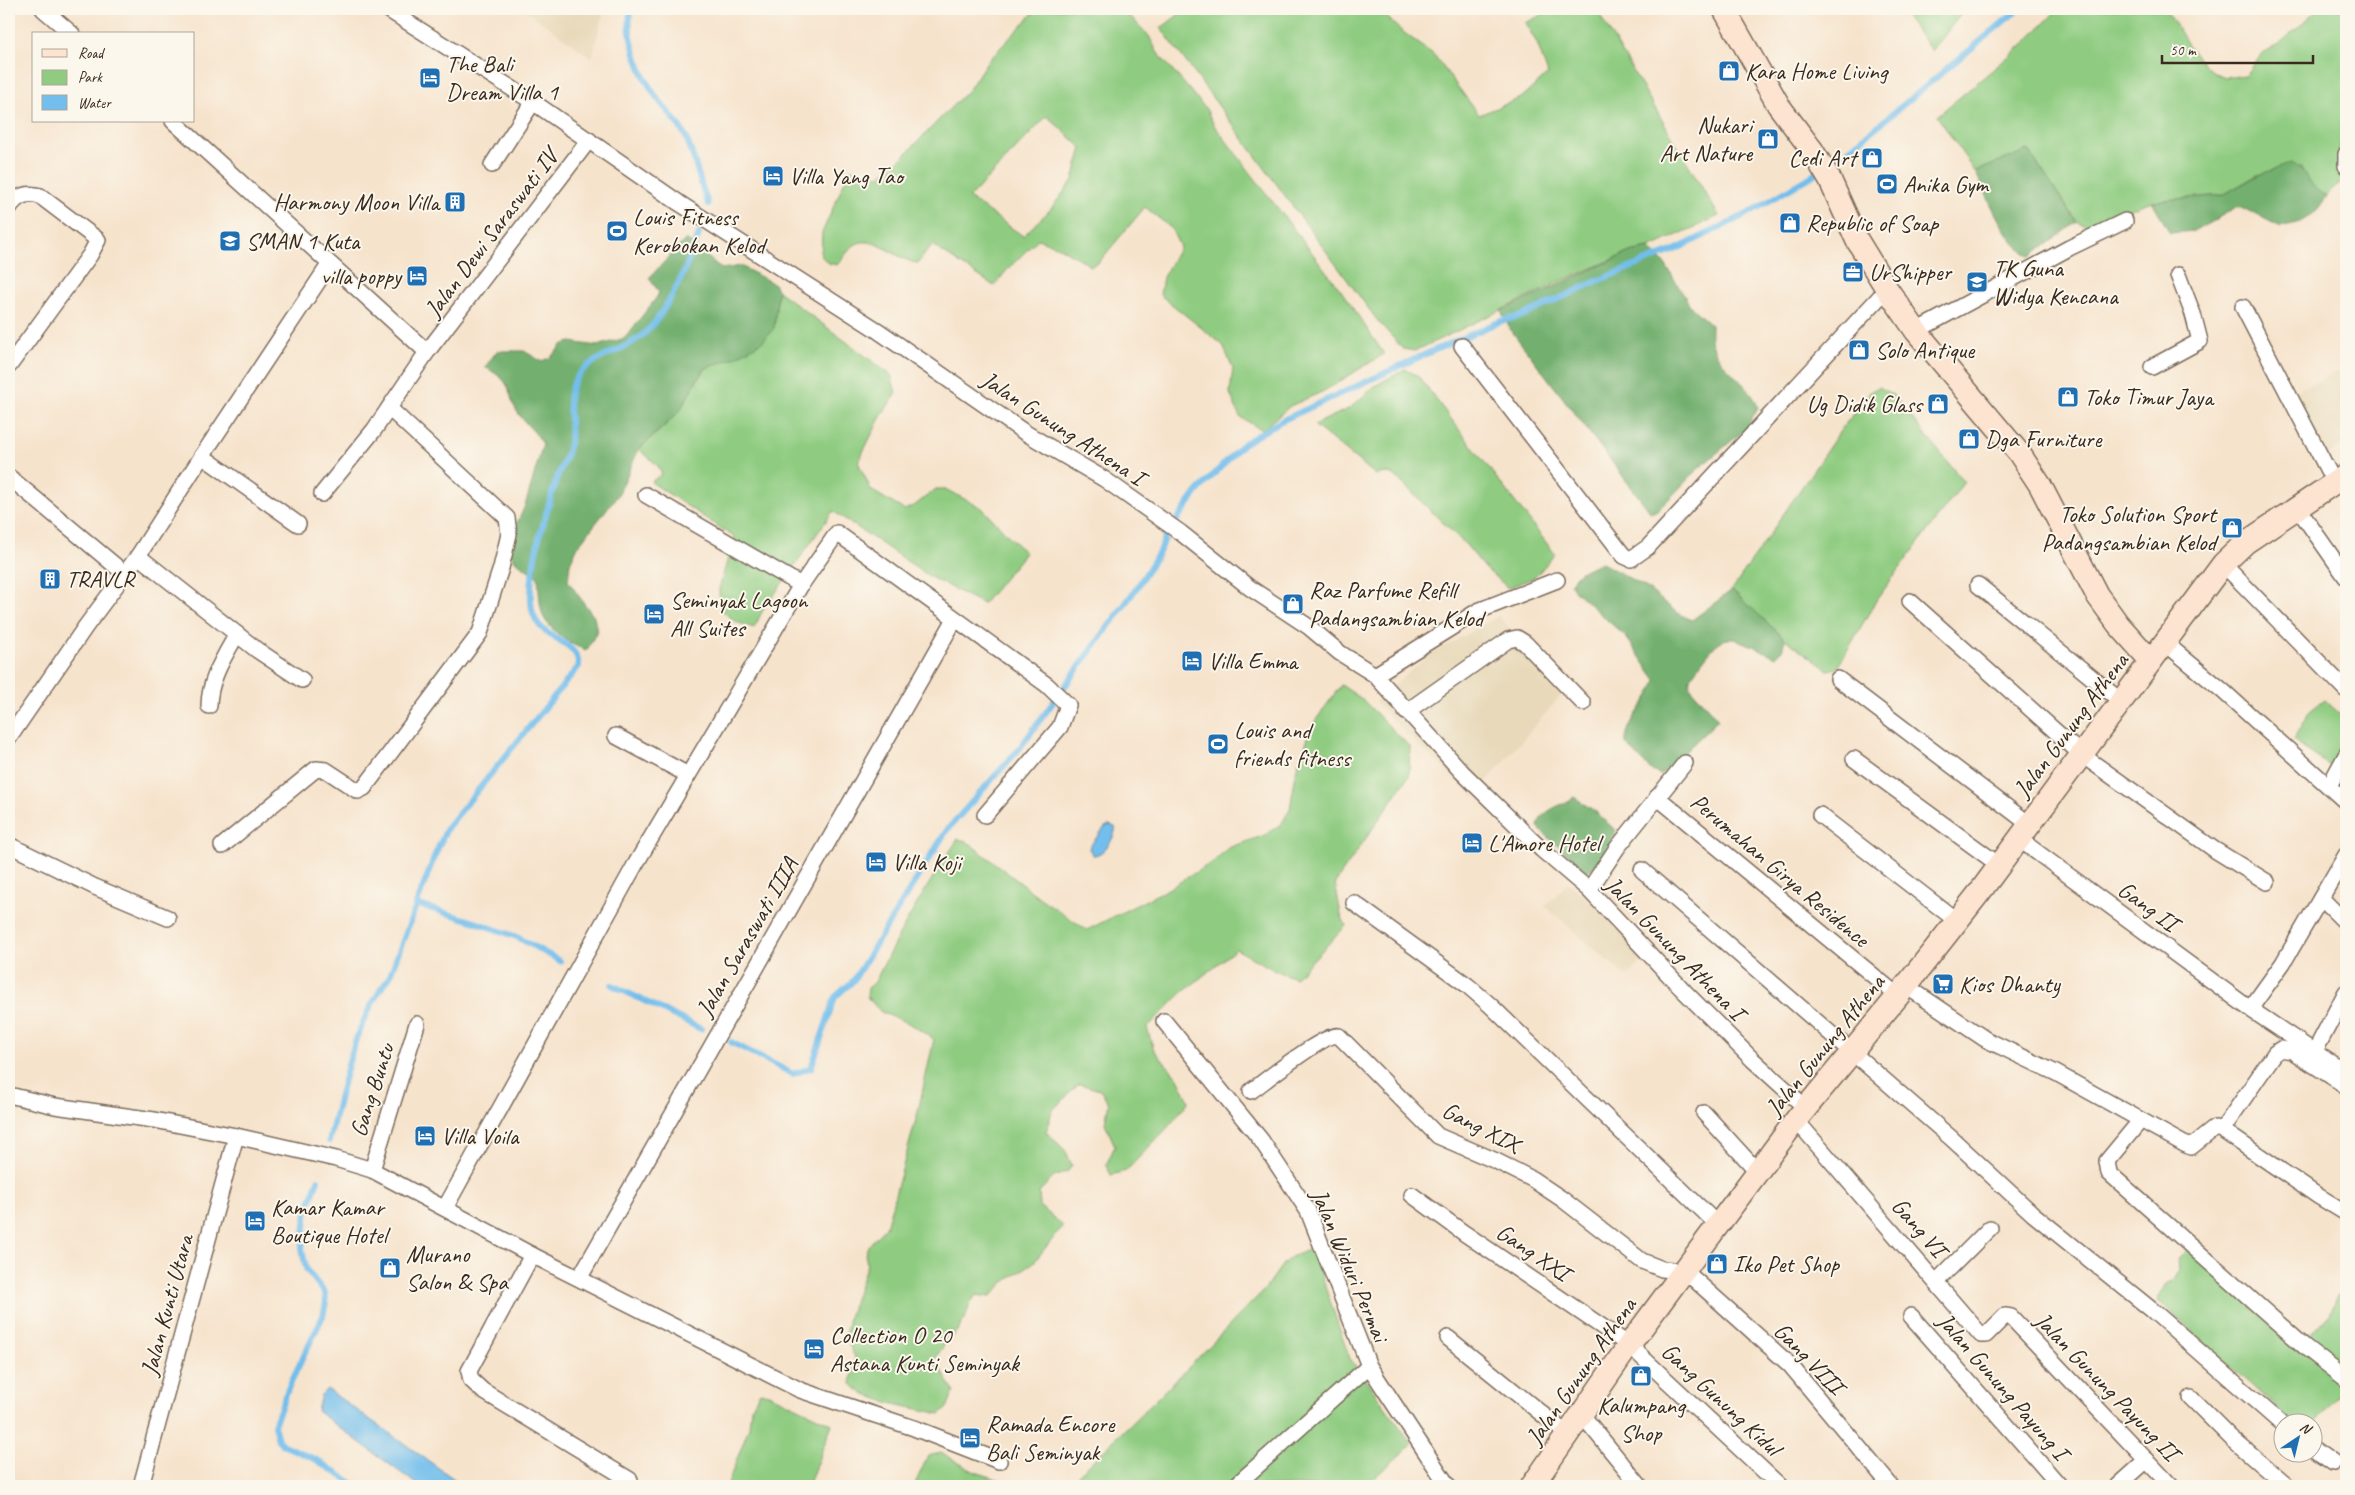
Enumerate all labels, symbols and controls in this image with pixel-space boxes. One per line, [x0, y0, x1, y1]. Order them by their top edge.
legend [32, 32, 195, 122]
scale bar [2162, 32, 2314, 64]
text: 50 m [2170, 41, 2197, 60]
text: Road [78, 44, 105, 63]
place label: The Bali Dream Villa 1 [446, 49, 559, 107]
place label: Kara Home Living [1745, 56, 1890, 86]
shop icon: Kara Home Living [1717, 59, 1741, 83]
hotel icon: The Bali Dream Villa 1 [418, 66, 442, 90]
text: Park [78, 68, 103, 87]
text: Water [78, 94, 112, 113]
place label: Nukari Art Nature [1660, 110, 1756, 168]
shop icon: Nukari Art Nature [1756, 127, 1780, 151]
street label: Jalan Dewi Saraswati IV [417, 140, 567, 324]
place label: Cedi Art [1789, 143, 1859, 173]
shop icon: Cedi Art [1860, 146, 1884, 170]
place label: Villa Yang Tao [789, 161, 905, 191]
hotel icon: Villa Yang Tao [761, 164, 785, 188]
place label: Anika Gym [1903, 169, 1990, 199]
sports icon: Anika Gym [1875, 172, 1899, 196]
place label: Harmony Moon Villa [273, 187, 441, 217]
building icon: Harmony Moon Villa [443, 190, 467, 214]
place label: Louis Fitness Kerobokan Kelod [633, 202, 768, 260]
place label: Republic of Soap [1806, 208, 1940, 238]
shop icon: Republic of Soap [1778, 211, 1802, 235]
sports icon: Louis Fitness Kerobokan Kelod [605, 219, 629, 243]
place label: SMAN 1 Kuta [246, 226, 361, 256]
school or university icon: SMAN 1 Kuta [218, 229, 242, 253]
place label: TK Guna Widya Kencana [1993, 253, 2119, 311]
place label: UrShipper [1869, 257, 1953, 287]
office icon: UrShipper [1841, 260, 1865, 284]
place label: villa poppy [321, 261, 403, 291]
hotel icon: villa poppy [405, 264, 429, 288]
school or university icon: TK Guna Widya Kencana [1965, 270, 1989, 294]
place label: Solo Antique [1875, 335, 1976, 365]
shop icon: Solo Antique [1847, 338, 1871, 362]
street label: Jalan Gunung Athena I [975, 364, 1155, 495]
place label: Toko Timur Jaya [2084, 382, 2215, 412]
shop icon: Toko Timur Jaya [2056, 385, 2080, 409]
place label: Ug Didik Glass [1806, 389, 1924, 419]
shop icon: Ug Didik Glass [1926, 392, 1950, 416]
place label: Dga Furniture [1985, 424, 2103, 454]
shop icon: Dga Furniture [1957, 427, 1981, 451]
place label: Toko Solution Sport Padangsambian Kelod [2042, 499, 2220, 557]
shop icon: Toko Solution Sport Padangsambian Kelod [2220, 516, 2244, 540]
place label: TRAVLR [66, 564, 136, 594]
building icon: TRAVLR [38, 567, 62, 591]
place label: Raz Parfume Refill Padangsambian Kelod [1309, 575, 1487, 633]
place label: Seminyak Lagoon All Suites [670, 585, 808, 643]
shop icon: Raz Parfume Refill Padangsambian Kelod [1281, 592, 1305, 616]
hotel icon: Seminyak Lagoon All Suites [642, 602, 666, 626]
place label: Villa Emma [1208, 646, 1299, 676]
street label: Jalan Gunung Athena [2006, 646, 2136, 804]
hotel icon: Villa Emma [1180, 649, 1204, 673]
place label: Louis and friends fitness [1234, 715, 1352, 773]
sports icon: Louis and friends fitness [1206, 732, 1230, 756]
street label: Perumahan Girya Residence [1685, 787, 1877, 955]
place label: L'Amore Hotel [1488, 828, 1604, 858]
hotel icon: L'Amore Hotel [1460, 831, 1484, 855]
place label: Villa Koji [892, 847, 963, 877]
hotel icon: Villa Koji [864, 850, 888, 874]
street label: Jalan Saraswati IIIA [689, 851, 805, 1023]
street label: Jalan Gunung Athena I [1598, 869, 1755, 1030]
street label: Gang II [2112, 874, 2188, 941]
street label: Jalan Gunung Athena [1758, 967, 1892, 1122]
place label: Kios Dhanty [1959, 969, 2061, 999]
supermarket icon: Kios Dhanty [1931, 972, 1955, 996]
street label: Gang Buntu [343, 1038, 402, 1140]
street label: Gang XIX [1437, 1095, 1528, 1161]
place label: Villa Voila [441, 1121, 520, 1151]
hotel icon: Villa Voila [413, 1124, 437, 1148]
street label: Jalan Widuri Permai [1304, 1183, 1397, 1348]
street label: Gang VI [1885, 1191, 1956, 1267]
place label: Kamar Kamar Boutique Hotel [271, 1192, 391, 1250]
hotel icon: Kamar Kamar Boutique Hotel [243, 1209, 267, 1233]
street label: Gang XXI [1491, 1217, 1580, 1290]
street label: Jalan Kunti Utara [134, 1229, 201, 1379]
place label: Murano Salon & Spa [406, 1239, 509, 1297]
place label: Iko Pet Shop [1733, 1249, 1840, 1279]
shop icon: Iko Pet Shop [1705, 1252, 1729, 1276]
shop icon: Murano Salon & Spa [378, 1256, 402, 1280]
street label: Jalan Gunung Athena [1519, 1290, 1644, 1451]
street label: Jalan Gunung Payung II [2028, 1305, 2189, 1470]
street label: Jalan Gunung Payung I [1930, 1306, 2079, 1470]
street label: Gang VIII [1768, 1316, 1854, 1403]
place label: Collection O 20 Astana Kunti Seminyak [830, 1320, 1021, 1378]
street label: Gang Gunung Kidul [1655, 1336, 1790, 1464]
hotel icon: Collection O 20 Astana Kunti Seminyak [802, 1337, 826, 1361]
shop icon: Kalumpang Shop [1629, 1364, 1653, 1388]
place label: Kalumpang Shop [1597, 1390, 1687, 1448]
place label: Ramada Encore Bali Seminyak [986, 1409, 1116, 1467]
north arrow [2272, 1412, 2322, 1462]
text: N [2297, 1418, 2316, 1439]
hotel icon: Ramada Encore Bali Seminyak [958, 1426, 982, 1450]

